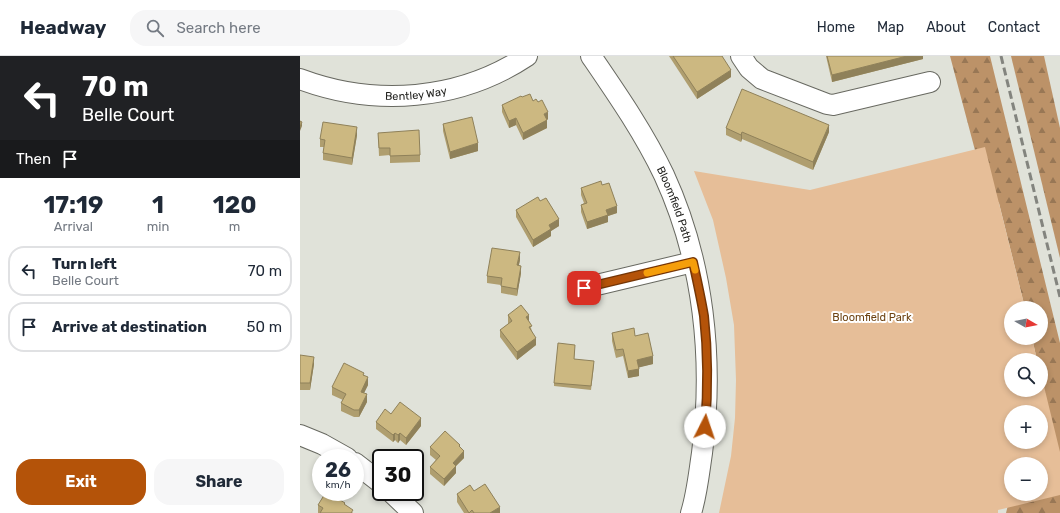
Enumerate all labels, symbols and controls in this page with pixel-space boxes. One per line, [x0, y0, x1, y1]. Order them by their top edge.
search box [130, 10, 410, 46]
text: Headway [20, 16, 106, 39]
icon: search [144, 17, 166, 39]
text: Search here [176, 19, 261, 37]
text: Home [817, 19, 855, 36]
text: Map [877, 19, 904, 36]
text: About [926, 19, 966, 36]
text: Contact [988, 19, 1040, 36]
text: 70 m [82, 70, 149, 103]
icon: left [16, 72, 68, 124]
street label: Bentley Way [385, 84, 448, 102]
text: Belle Court [82, 104, 174, 126]
icon: arrive [59, 148, 81, 170]
text: Then [16, 150, 51, 168]
street label: Bloomfield Path [654, 164, 695, 244]
text: 17:19 [43, 191, 103, 219]
text: 1 [152, 191, 164, 219]
text: 120 [213, 191, 257, 219]
text: Arrival [54, 219, 93, 234]
text: min [147, 219, 169, 234]
text: m [229, 219, 240, 234]
text: Turn left [52, 255, 117, 273]
icon: left [18, 260, 40, 282]
text: 70 m [248, 262, 282, 280]
pin [567, 271, 601, 305]
text: Belle Court [52, 273, 119, 288]
icon: arrive [573, 277, 595, 299]
north arrow [1004, 301, 1048, 345]
map controls [1004, 301, 1048, 501]
park label: Bloomfield Park [832, 311, 912, 324]
icon: arrive [18, 316, 40, 338]
text: Arrive at destination [52, 318, 207, 336]
text: 50 m [247, 318, 282, 336]
button: search [1004, 353, 1048, 397]
button: + [1004, 405, 1048, 449]
position arrow [684, 406, 726, 448]
speed limit sign: 30 [372, 449, 424, 501]
button: − [1004, 457, 1048, 501]
text: 26 [325, 458, 351, 482]
button: Exit [16, 459, 146, 505]
button: Share [154, 459, 284, 505]
text: km/h [326, 479, 350, 491]

